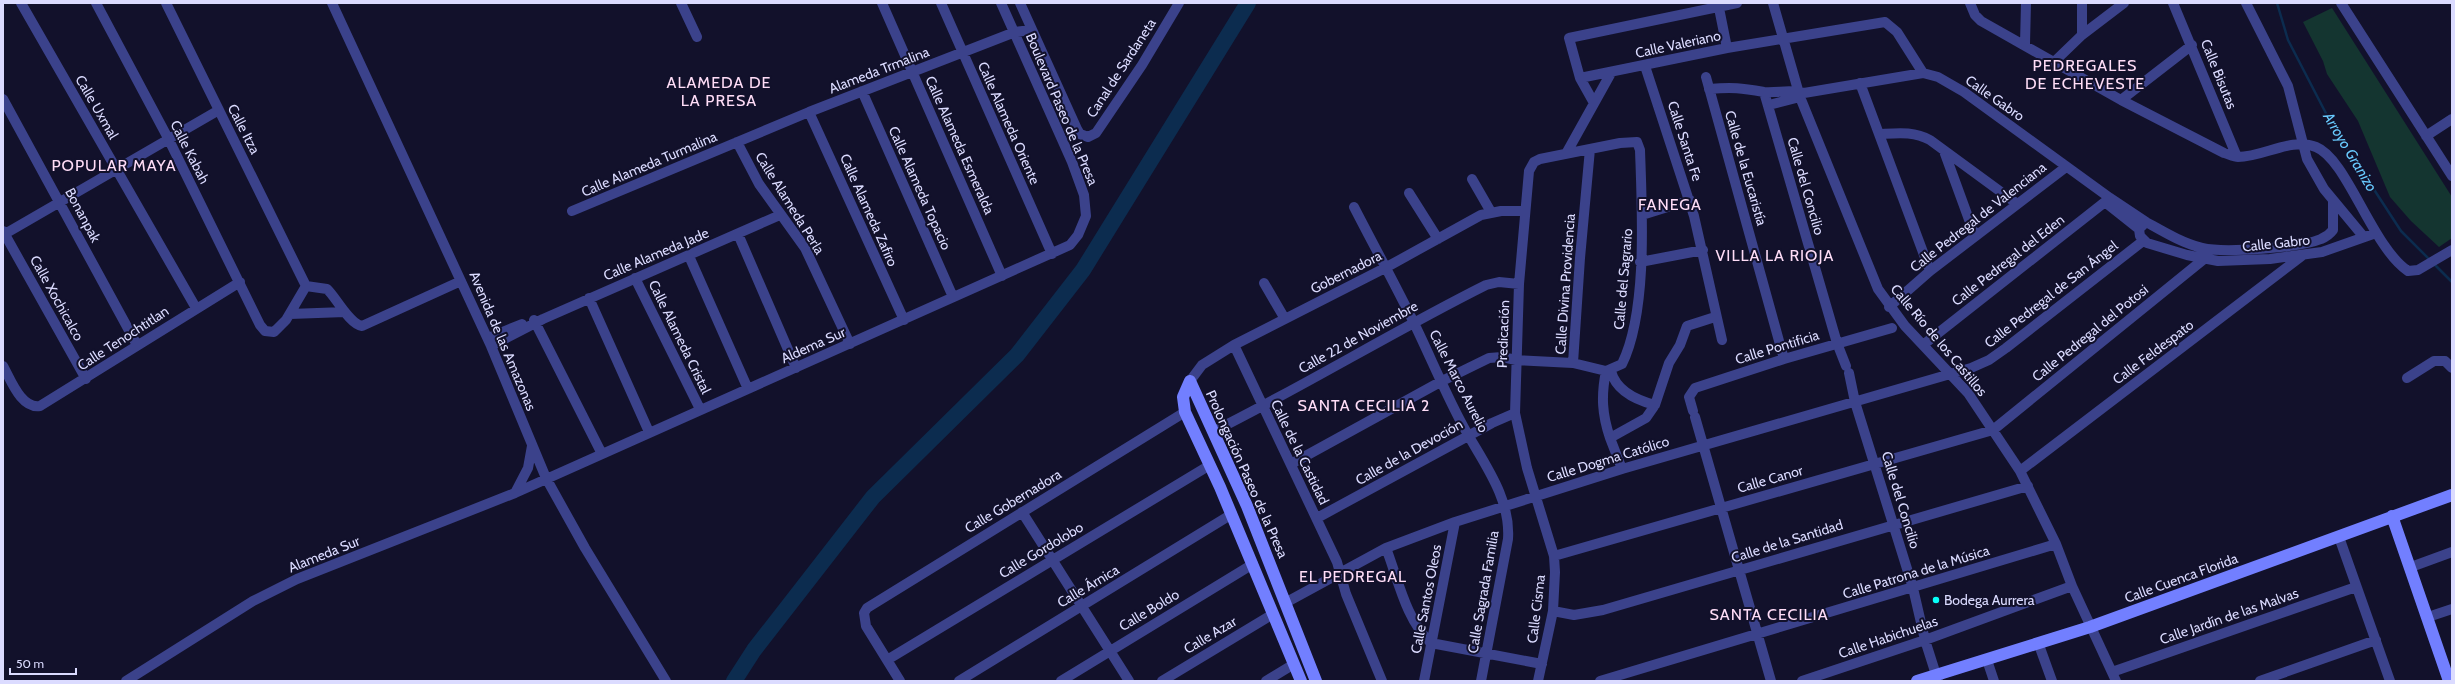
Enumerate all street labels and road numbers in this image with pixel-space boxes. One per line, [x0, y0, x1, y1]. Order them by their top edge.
street label: Canal de Sardaneta [1082, 15, 1160, 121]
street label: Calle Valeriano [1634, 26, 1723, 62]
street label: Boulevard Paseo de la Presa [1022, 30, 1102, 188]
street label: Calle Bisutas [2197, 36, 2241, 112]
street label: Alameda Trmalina [826, 42, 932, 97]
street label: Calle Alameda Oriente [974, 59, 1044, 187]
street label: Calle Gabro [1962, 71, 2028, 125]
street label: Calle Uxmal [71, 72, 123, 143]
street label: Calle Alameda Esmeralda [921, 73, 999, 217]
street label: Calle Santa Fe [1664, 99, 1706, 183]
street label: Calle Itza [224, 101, 264, 157]
street label: Calle de la Eucaristía [1721, 108, 1771, 228]
street label: Calle Kabah [166, 117, 214, 187]
street label: Calle Alameda Topacio [885, 123, 955, 253]
street label: Calle Alameda Turmalina [578, 127, 720, 201]
street label: Calle del Concilio [1783, 135, 1829, 237]
street label: Calle Alameda Perla [751, 149, 829, 258]
street label: Calle Alameda Zafiro [836, 151, 902, 269]
street label: Calle Pedregal de Valenciana [1906, 158, 2050, 276]
street label: Bonanpak [61, 185, 105, 246]
street label: Calle Pedregal del Eden [1948, 210, 2068, 310]
street label: Calle Divina Providencia [1551, 213, 1579, 355]
street label: Calle Alameda Jade [601, 224, 711, 284]
street label: Calle del Sagrario [1610, 227, 1636, 330]
street label: Calle Gabro [2241, 230, 2311, 256]
street label: Calle Pedregal de San Ángel [1981, 236, 2122, 352]
street label: Gobernadora [1307, 246, 1385, 298]
street label: Calle Xochicalco [26, 252, 88, 344]
street label: Avenida de las Amazonas [465, 269, 541, 414]
street label: Calle Alameda Cristal [645, 277, 716, 397]
street label: Calle Río de los Castillos [1887, 280, 1991, 400]
street label: Calle Pedregal del Potosi [2028, 281, 2152, 385]
street label: Calle 22 de Noviembre [1295, 297, 1421, 377]
street label: Predicación [1493, 300, 1513, 368]
street label: Calle Tenochtitlan [74, 302, 172, 374]
street label: Calle Feldespato [2109, 316, 2197, 388]
street label: Aldema Sur [778, 323, 849, 367]
street label: Calle Pontificia [1733, 326, 1821, 368]
street label: Calle Marco Aurelio [1425, 327, 1493, 436]
street label: Prolongación Paseo de la Presa [1202, 387, 1292, 561]
street label: Calle de la Castidad [1267, 397, 1333, 507]
street label: Calle de la Devoción [1352, 415, 1466, 489]
street label: Calle Dogma Católico [1545, 432, 1672, 486]
street label: Calle del Concilio [1878, 449, 1924, 551]
street label: Calle Canor [1735, 461, 1805, 497]
street label: Calle Gobernadora [961, 465, 1065, 537]
street label: Calle de la Santidad [1729, 515, 1845, 567]
street label: Calle Gordolobo [995, 518, 1087, 582]
street label: Calle Sagrada Familia [1463, 529, 1503, 655]
street label: Alameda Sur [286, 531, 363, 576]
street label: Calle Patrona de la Música [1840, 541, 1992, 603]
street label: Calle Santos Oleos [1407, 543, 1445, 655]
street label: Calle Cuenca Florida [2122, 549, 2240, 607]
street label: Calle Árnica [1054, 560, 1122, 612]
street label: Calle Cisma [1523, 573, 1549, 644]
street label: Calle Jardín de las Malvas [2157, 584, 2301, 648]
street label: Calle Boldo [1116, 585, 1183, 635]
street label: Calle Azar [1180, 612, 1240, 658]
street label: Calle Habichuelas [1836, 612, 1940, 662]

